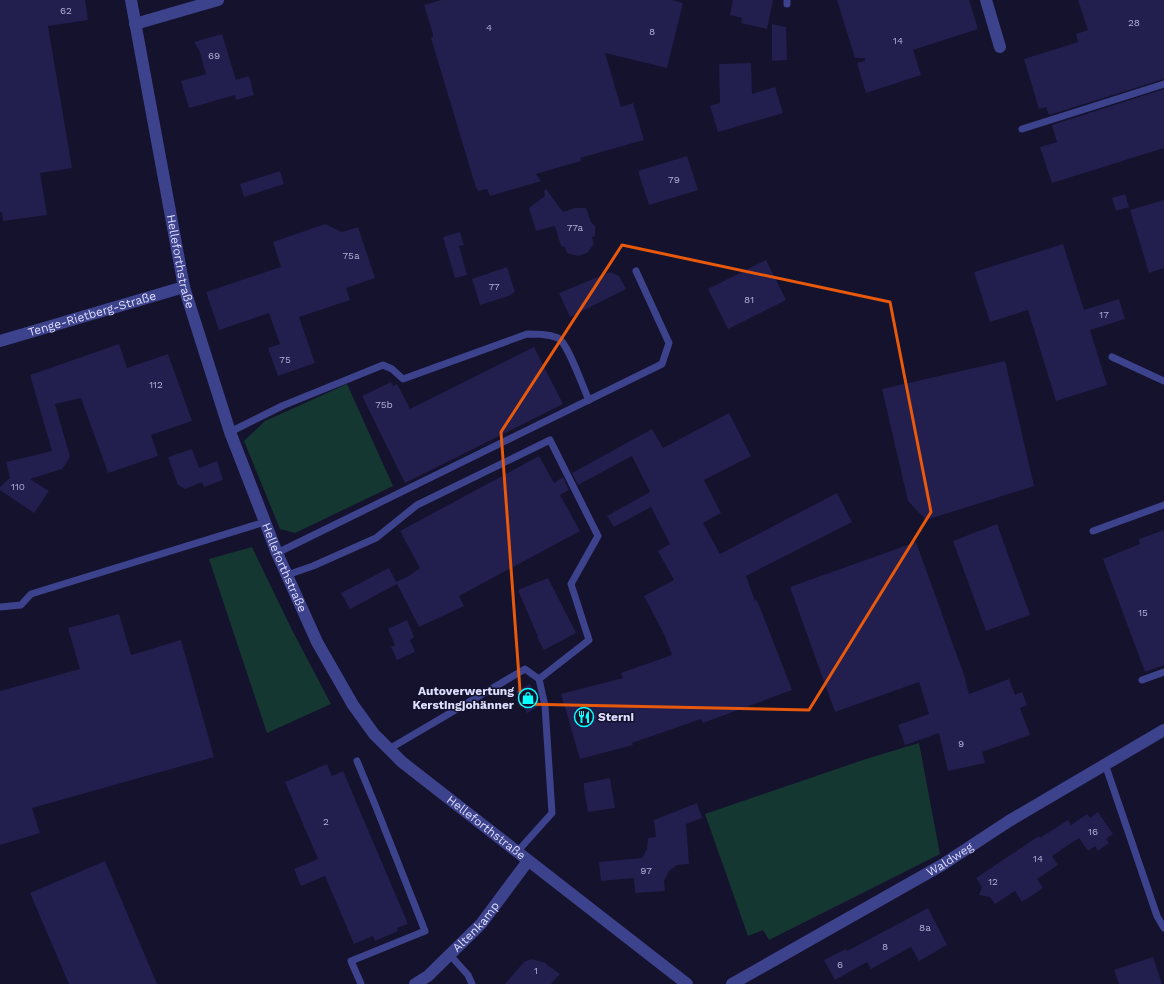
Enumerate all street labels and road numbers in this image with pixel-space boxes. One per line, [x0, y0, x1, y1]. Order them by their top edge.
street label: Helleforthstraße [164, 213, 197, 310]
street label: Tenge-Rietberg-Straße [27, 289, 158, 339]
street label: Helleforthstraße [259, 521, 310, 614]
street label: Helleforthstraße [444, 793, 528, 863]
street label: Waldweg [924, 839, 976, 879]
street label: Altenkamp [450, 899, 502, 955]

